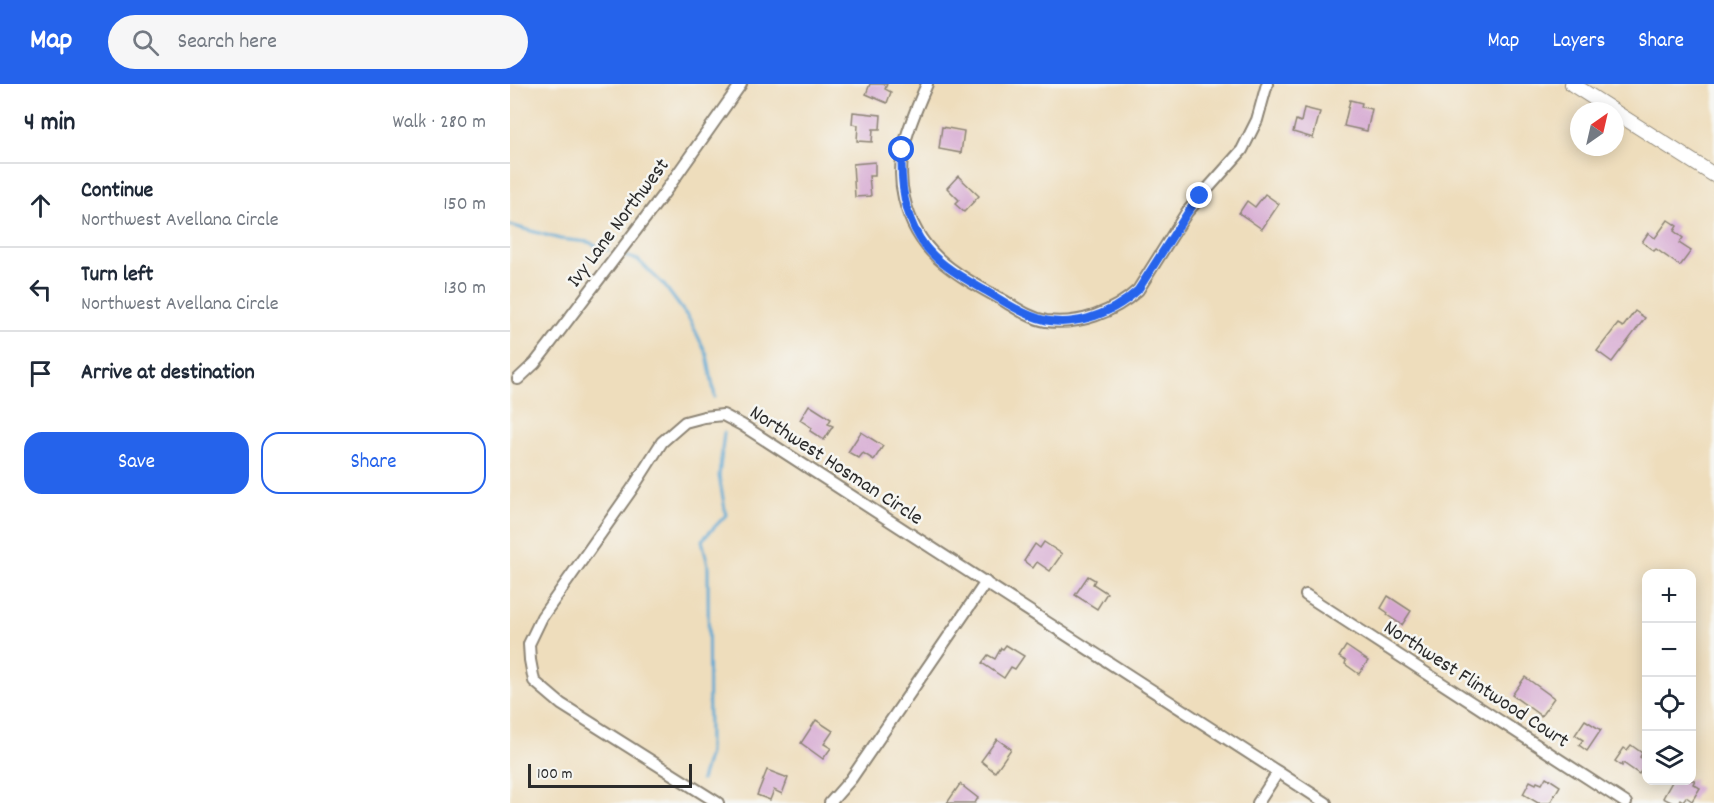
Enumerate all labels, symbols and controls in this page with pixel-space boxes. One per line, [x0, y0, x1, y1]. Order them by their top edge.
search box [108, 15, 528, 69]
text: Map [30, 22, 72, 62]
icon: search [129, 26, 162, 59]
text: Search here [177, 27, 277, 58]
text: Map [1488, 27, 1519, 57]
text: Layers [1552, 27, 1605, 57]
text: Share [1638, 27, 1684, 57]
north arrow [1570, 102, 1624, 156]
text: 4 min [24, 105, 75, 142]
text: Walk · 280 m [392, 109, 486, 137]
route start [888, 136, 914, 162]
street label: Ivy Lane Northwest [561, 153, 678, 295]
text: Continue [81, 176, 153, 207]
route end [1186, 182, 1212, 208]
icon: ahead [24, 189, 57, 222]
text: 150 m [443, 191, 486, 219]
text: Northwest Avellana Circle [81, 207, 279, 235]
text: Turn left [81, 260, 153, 291]
icon: left [24, 273, 57, 306]
text: 130 m [444, 275, 486, 303]
text: Northwest Avellana Circle [81, 291, 279, 319]
icon: arrive [24, 357, 57, 390]
text: Arrive at destination [81, 358, 255, 389]
street label: Northwest Hosman Circle [743, 399, 928, 534]
button: Save [24, 432, 249, 494]
button: Share [261, 432, 486, 494]
map controls [1642, 569, 1696, 785]
button: + [1642, 569, 1696, 623]
street label: Northwest Flintwood Court [1377, 614, 1574, 757]
button: − [1642, 623, 1696, 677]
button: locate [1642, 677, 1696, 731]
button: layers [1642, 731, 1696, 785]
scale bar [528, 761, 692, 788]
text: 100 m [537, 763, 573, 786]

